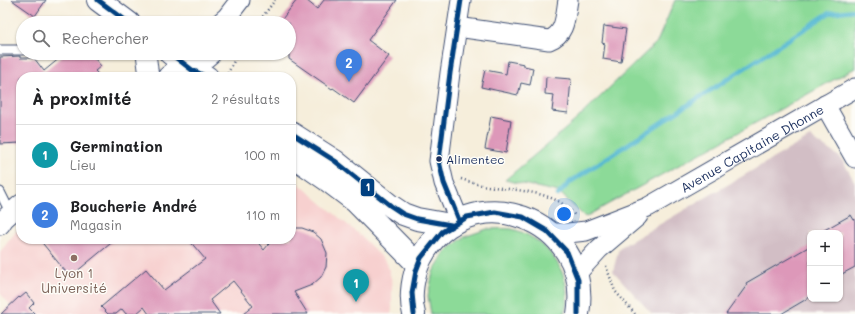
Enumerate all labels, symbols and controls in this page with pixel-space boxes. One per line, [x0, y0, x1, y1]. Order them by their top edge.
search box [16, 16, 296, 60]
icon: search [30, 27, 52, 49]
text: Rechercher [62, 28, 149, 48]
pin: 2 [336, 49, 362, 82]
text: À proximité [32, 87, 131, 109]
text: 2 résultats [211, 90, 280, 107]
street label: Avenue Capitaine Dhonne [677, 100, 826, 195]
text: Germination [70, 136, 163, 156]
text: 1 [42, 146, 48, 163]
text: 100 m [244, 146, 280, 163]
place label: Alimentec [446, 151, 504, 167]
marker: Alimentec [434, 154, 444, 164]
text: Lieu [70, 156, 96, 173]
line badge: 1 [360, 178, 375, 197]
text: 1 [366, 179, 370, 194]
text: Boucherie André [70, 196, 197, 216]
your location [554, 204, 574, 224]
text: 2 [41, 206, 49, 223]
text: 110 m [246, 206, 280, 223]
text: Magasin [70, 216, 122, 233]
map controls [807, 230, 843, 302]
button: + [807, 230, 843, 266]
marker: Lyon 1 Université [69, 253, 79, 263]
place label: Lyon 1 Université [41, 264, 107, 296]
button: − [807, 266, 843, 302]
pin: 1 [343, 269, 369, 302]

